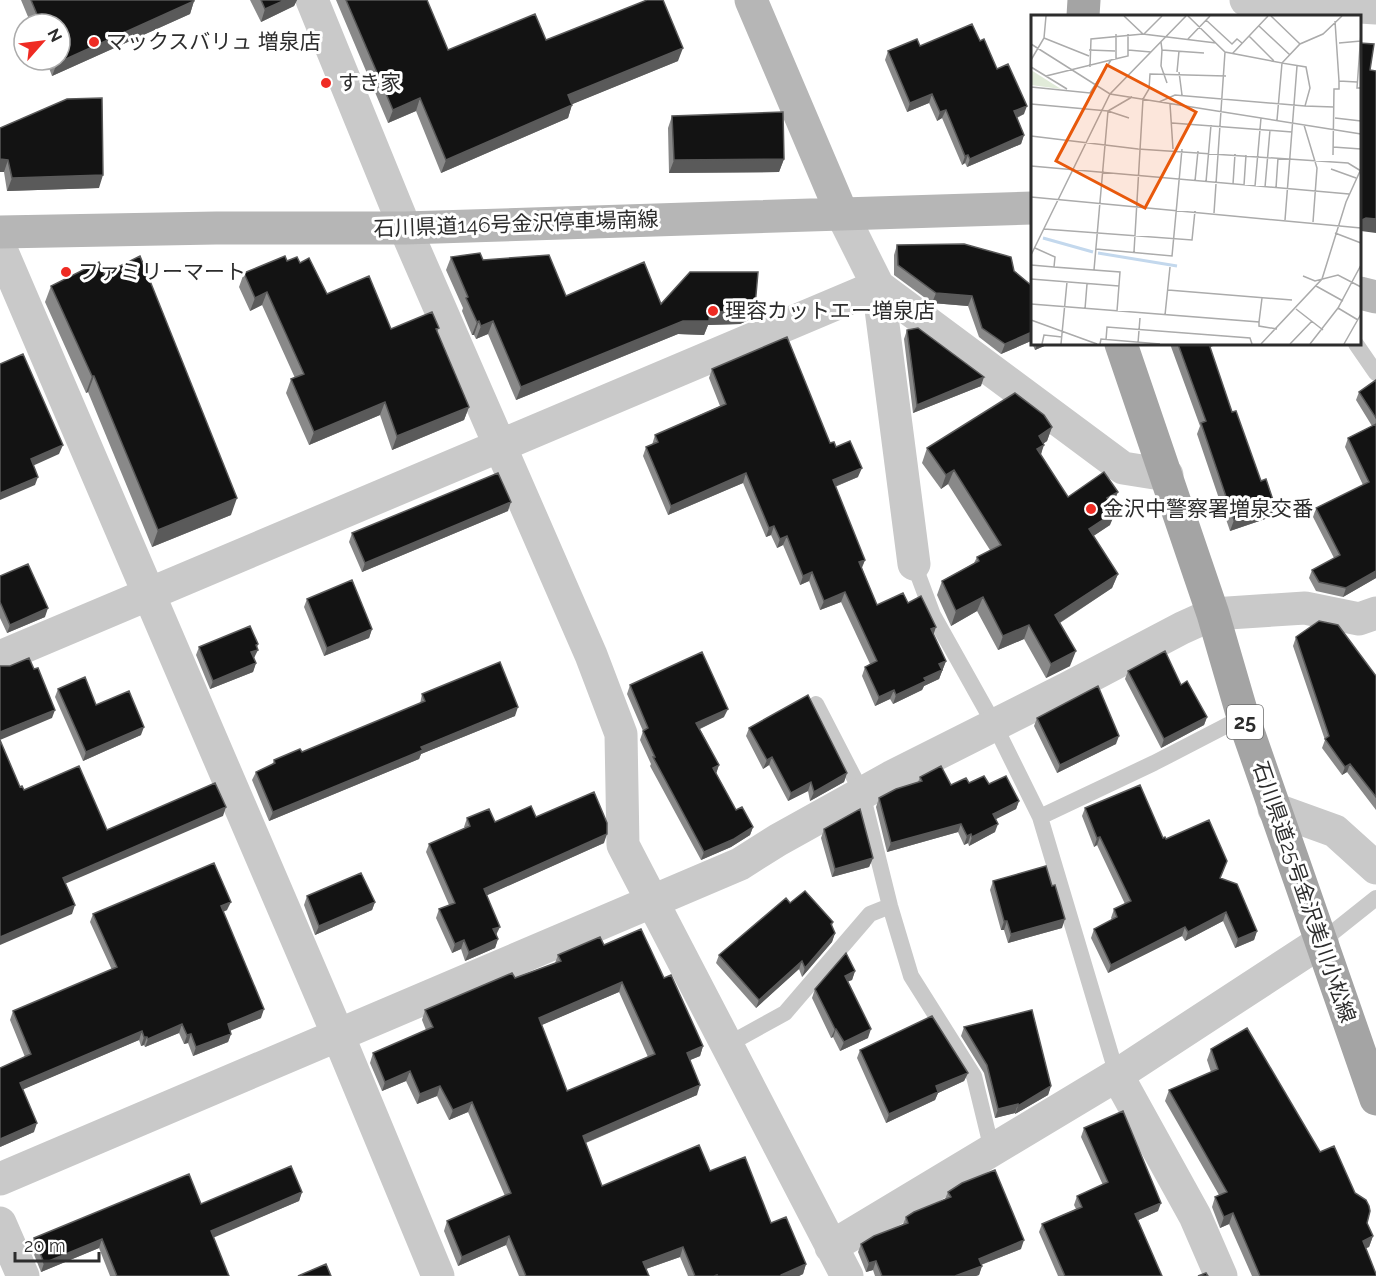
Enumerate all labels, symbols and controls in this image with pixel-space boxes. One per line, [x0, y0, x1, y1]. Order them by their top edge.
north arrow [12, 12, 72, 72]
inset map [1031, 15, 1361, 345]
text: N [44, 25, 66, 45]
place label: マックスバリュ 増泉店 [106, 29, 321, 54]
marker: マックスバリュ 増泉店 [87, 35, 101, 49]
place label: すき家 [338, 70, 401, 95]
marker: すき家 [319, 76, 333, 90]
street label: 石川県道146号金沢停車場南線 [373, 206, 659, 241]
place label: ファミリーマート [78, 259, 246, 284]
marker: ファミリーマート [59, 265, 73, 279]
place label: 理容カットエー増泉店 [725, 298, 935, 323]
marker: 理容カットエー増泉店 [706, 304, 720, 318]
place label: 金沢中警察署増泉交番 [1103, 496, 1313, 521]
marker: 金沢中警察署増泉交番 [1084, 502, 1098, 516]
road number: 25 [1227, 705, 1263, 739]
street label: 石川県道25号金沢美川小松線 [1248, 758, 1361, 1026]
scale bar [15, 1225, 99, 1263]
text: 20 m [24, 1235, 66, 1256]

